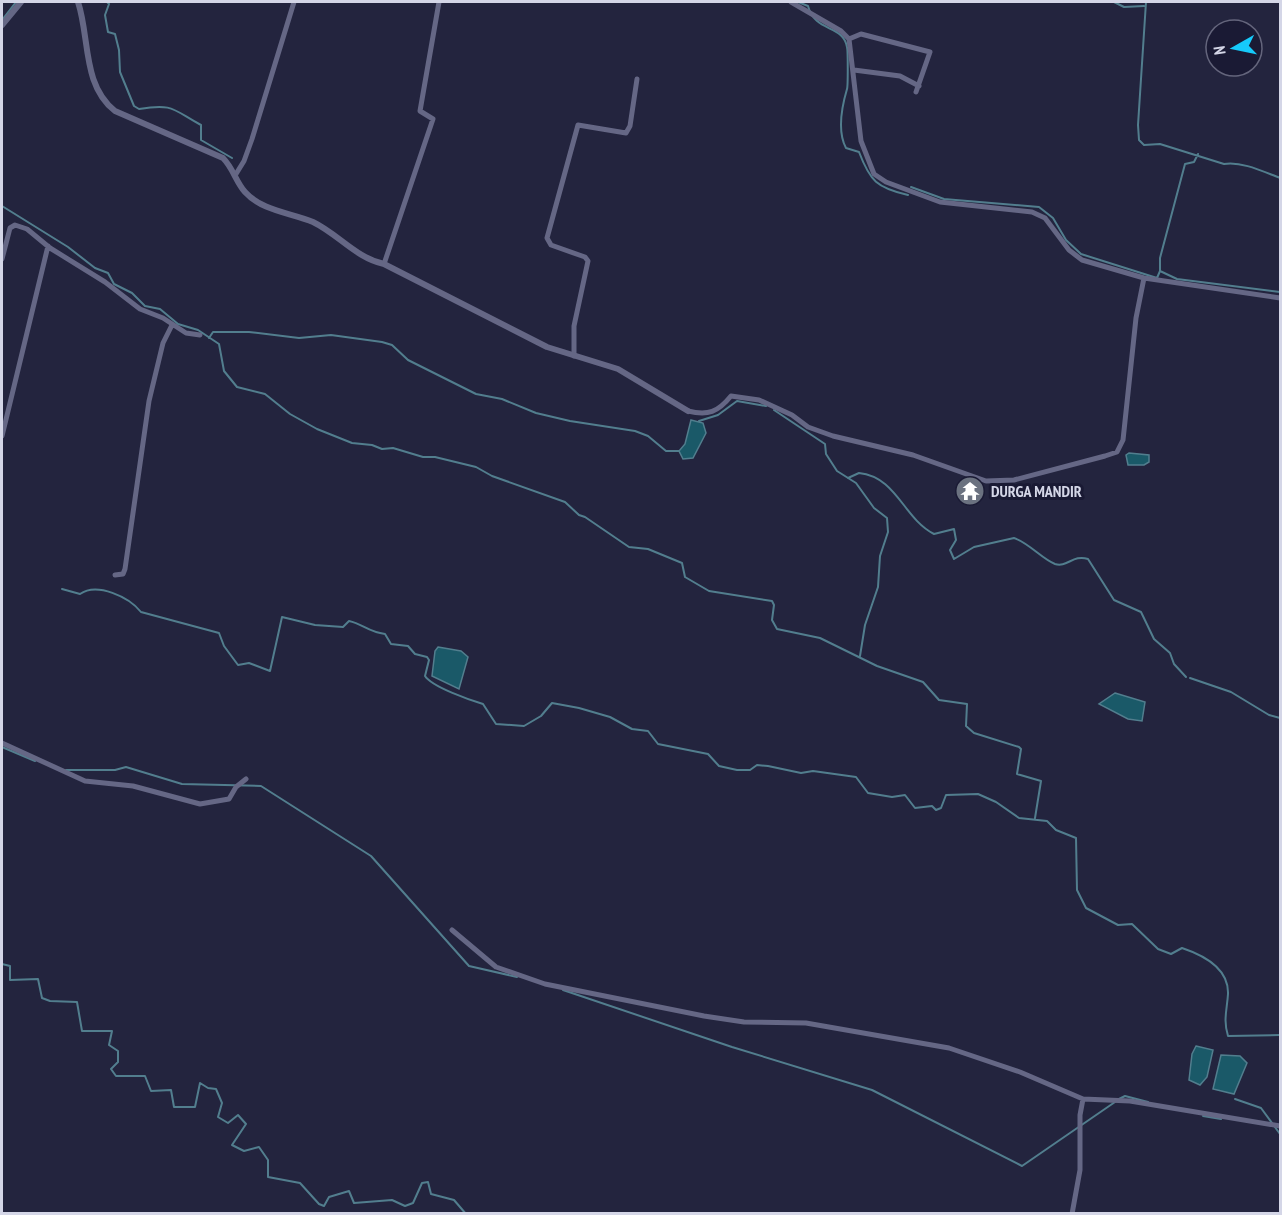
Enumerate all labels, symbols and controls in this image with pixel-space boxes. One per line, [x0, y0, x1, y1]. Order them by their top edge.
north arrow [1204, 18, 1264, 78]
text: N [1209, 45, 1230, 56]
temple icon: DURGA MANDIR [954, 475, 986, 507]
place label: DURGA MANDIR [991, 481, 1082, 501]

